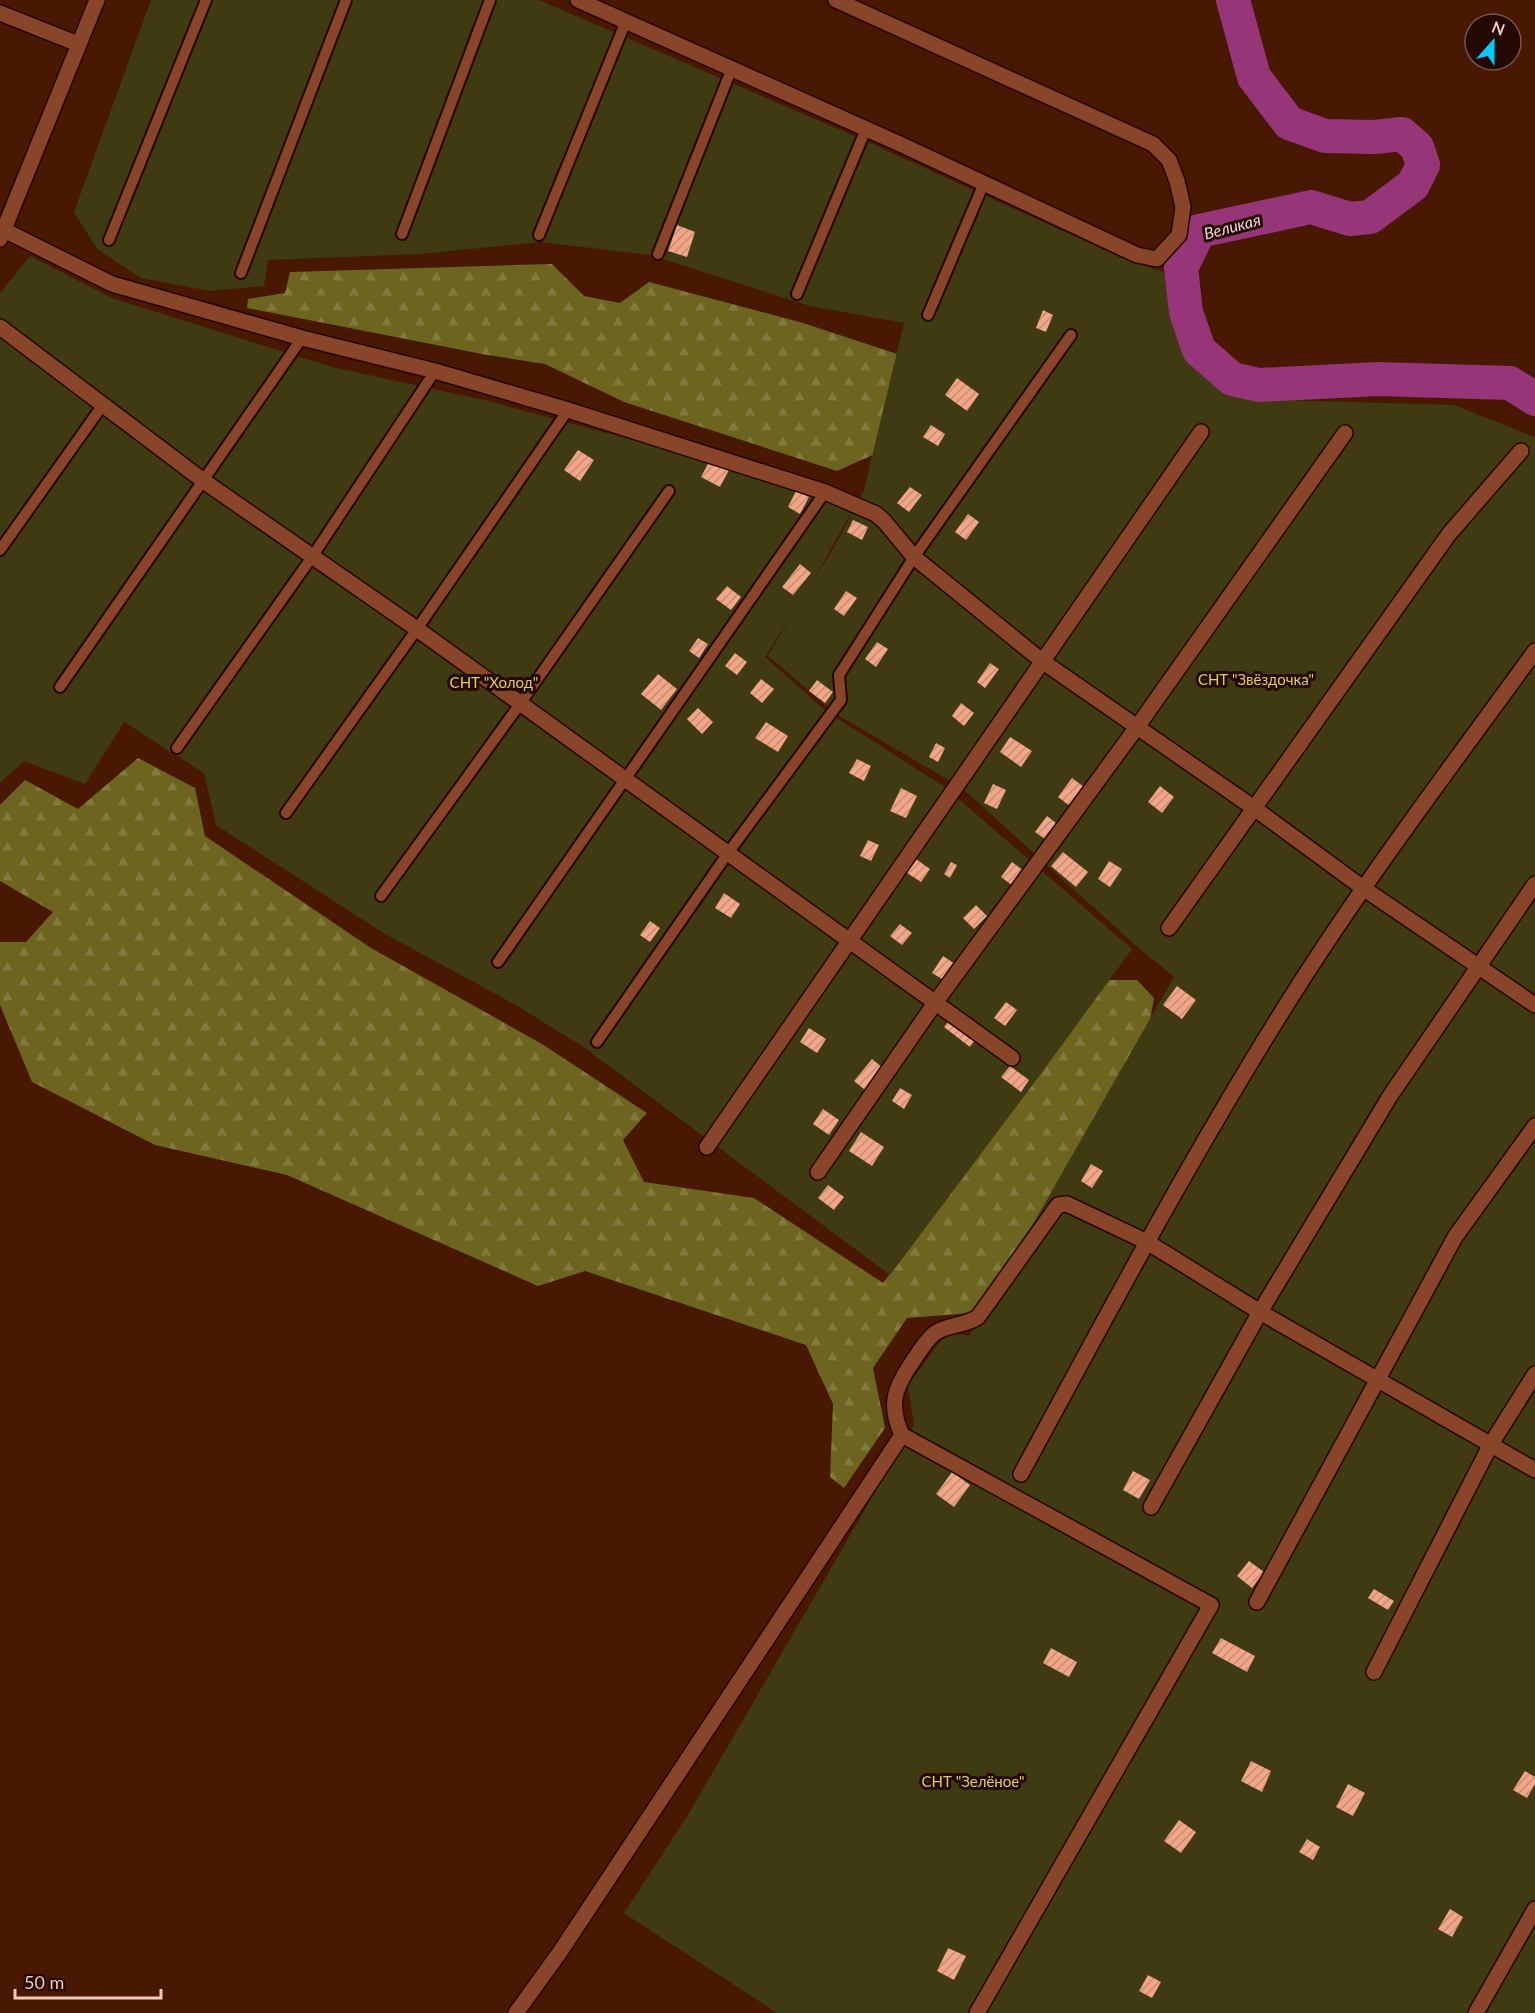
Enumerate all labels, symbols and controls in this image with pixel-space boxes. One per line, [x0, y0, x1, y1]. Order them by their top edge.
north arrow [1463, 12, 1523, 72]
text: N [1489, 16, 1508, 39]
water label: Великая [1202, 209, 1262, 243]
park label: СНТ "Звёздочка" [1198, 670, 1314, 688]
park label: СНТ "Холод" [450, 673, 538, 691]
park label: СНТ "Зелёное" [921, 1772, 1025, 1790]
scale bar [15, 1962, 160, 2000]
text: 50 m [24, 1971, 64, 1993]

